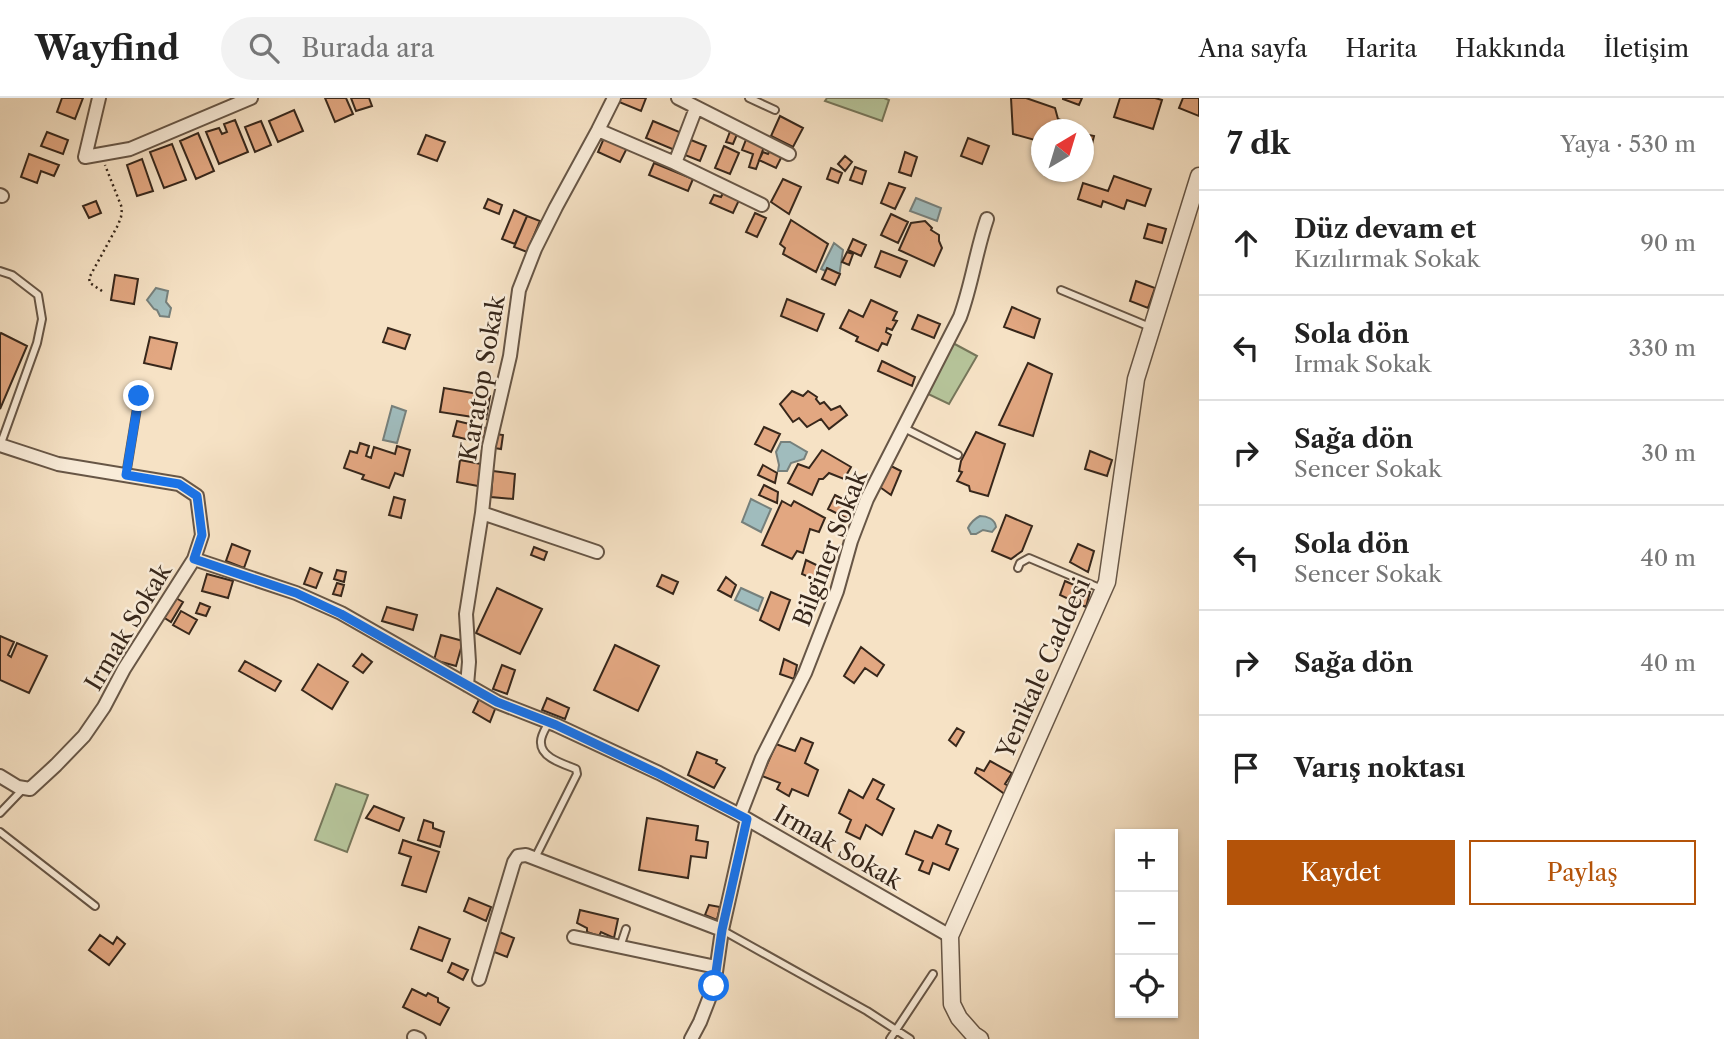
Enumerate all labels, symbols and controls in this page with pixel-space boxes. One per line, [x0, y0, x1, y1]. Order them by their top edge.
search box [221, 17, 711, 80]
text: Wayfind [35, 28, 179, 69]
icon: search [245, 29, 283, 67]
text: Burada ara [301, 32, 434, 64]
text: Ana sayfa [1199, 34, 1308, 63]
text: Harita [1346, 34, 1417, 63]
text: Hakkında [1455, 34, 1565, 63]
text: İletişim [1603, 34, 1689, 63]
north arrow [1031, 119, 1094, 182]
text: 7 dk [1227, 125, 1290, 162]
text: Yaya · 530 m [1560, 130, 1696, 158]
text: Düz devam et [1294, 213, 1476, 245]
icon: ahead [1227, 224, 1265, 262]
text: 90 m [1640, 229, 1696, 257]
text: Kızılırmak Sokak [1294, 245, 1480, 273]
street label: Karatop Sokak [453, 292, 511, 463]
text: Sola dön [1294, 318, 1409, 350]
icon: left [1227, 329, 1265, 367]
text: 330 m [1629, 334, 1696, 362]
text: Irmak Sokak [1294, 350, 1431, 378]
route end [123, 380, 154, 411]
text: Sağa dön [1294, 423, 1413, 455]
icon: right [1227, 434, 1265, 472]
text: 30 m [1641, 439, 1696, 467]
text: Sencer Sokak [1294, 455, 1442, 483]
street label: Bilginer Sokak [787, 465, 873, 630]
text: Sola dön [1294, 528, 1409, 560]
icon: left [1227, 539, 1265, 577]
text: 40 m [1641, 544, 1696, 572]
street label: Irmak Sokak [79, 557, 178, 696]
text: Sencer Sokak [1294, 560, 1442, 588]
street label: Yenikale Caddesi [990, 573, 1096, 764]
icon: right [1227, 644, 1265, 682]
text: Sağa dön [1294, 647, 1413, 679]
text: 40 m [1641, 649, 1696, 677]
icon: arrive [1227, 749, 1265, 787]
text: Varış noktası [1294, 752, 1465, 784]
street label: Irmak Sokak [769, 799, 908, 896]
map controls [1115, 829, 1178, 1018]
button: + [1115, 829, 1178, 892]
button: Kaydet [1227, 840, 1455, 905]
button: Paylaş [1469, 840, 1696, 905]
button: − [1115, 892, 1178, 955]
button: locate [1115, 955, 1178, 1018]
route start [698, 970, 729, 1001]

